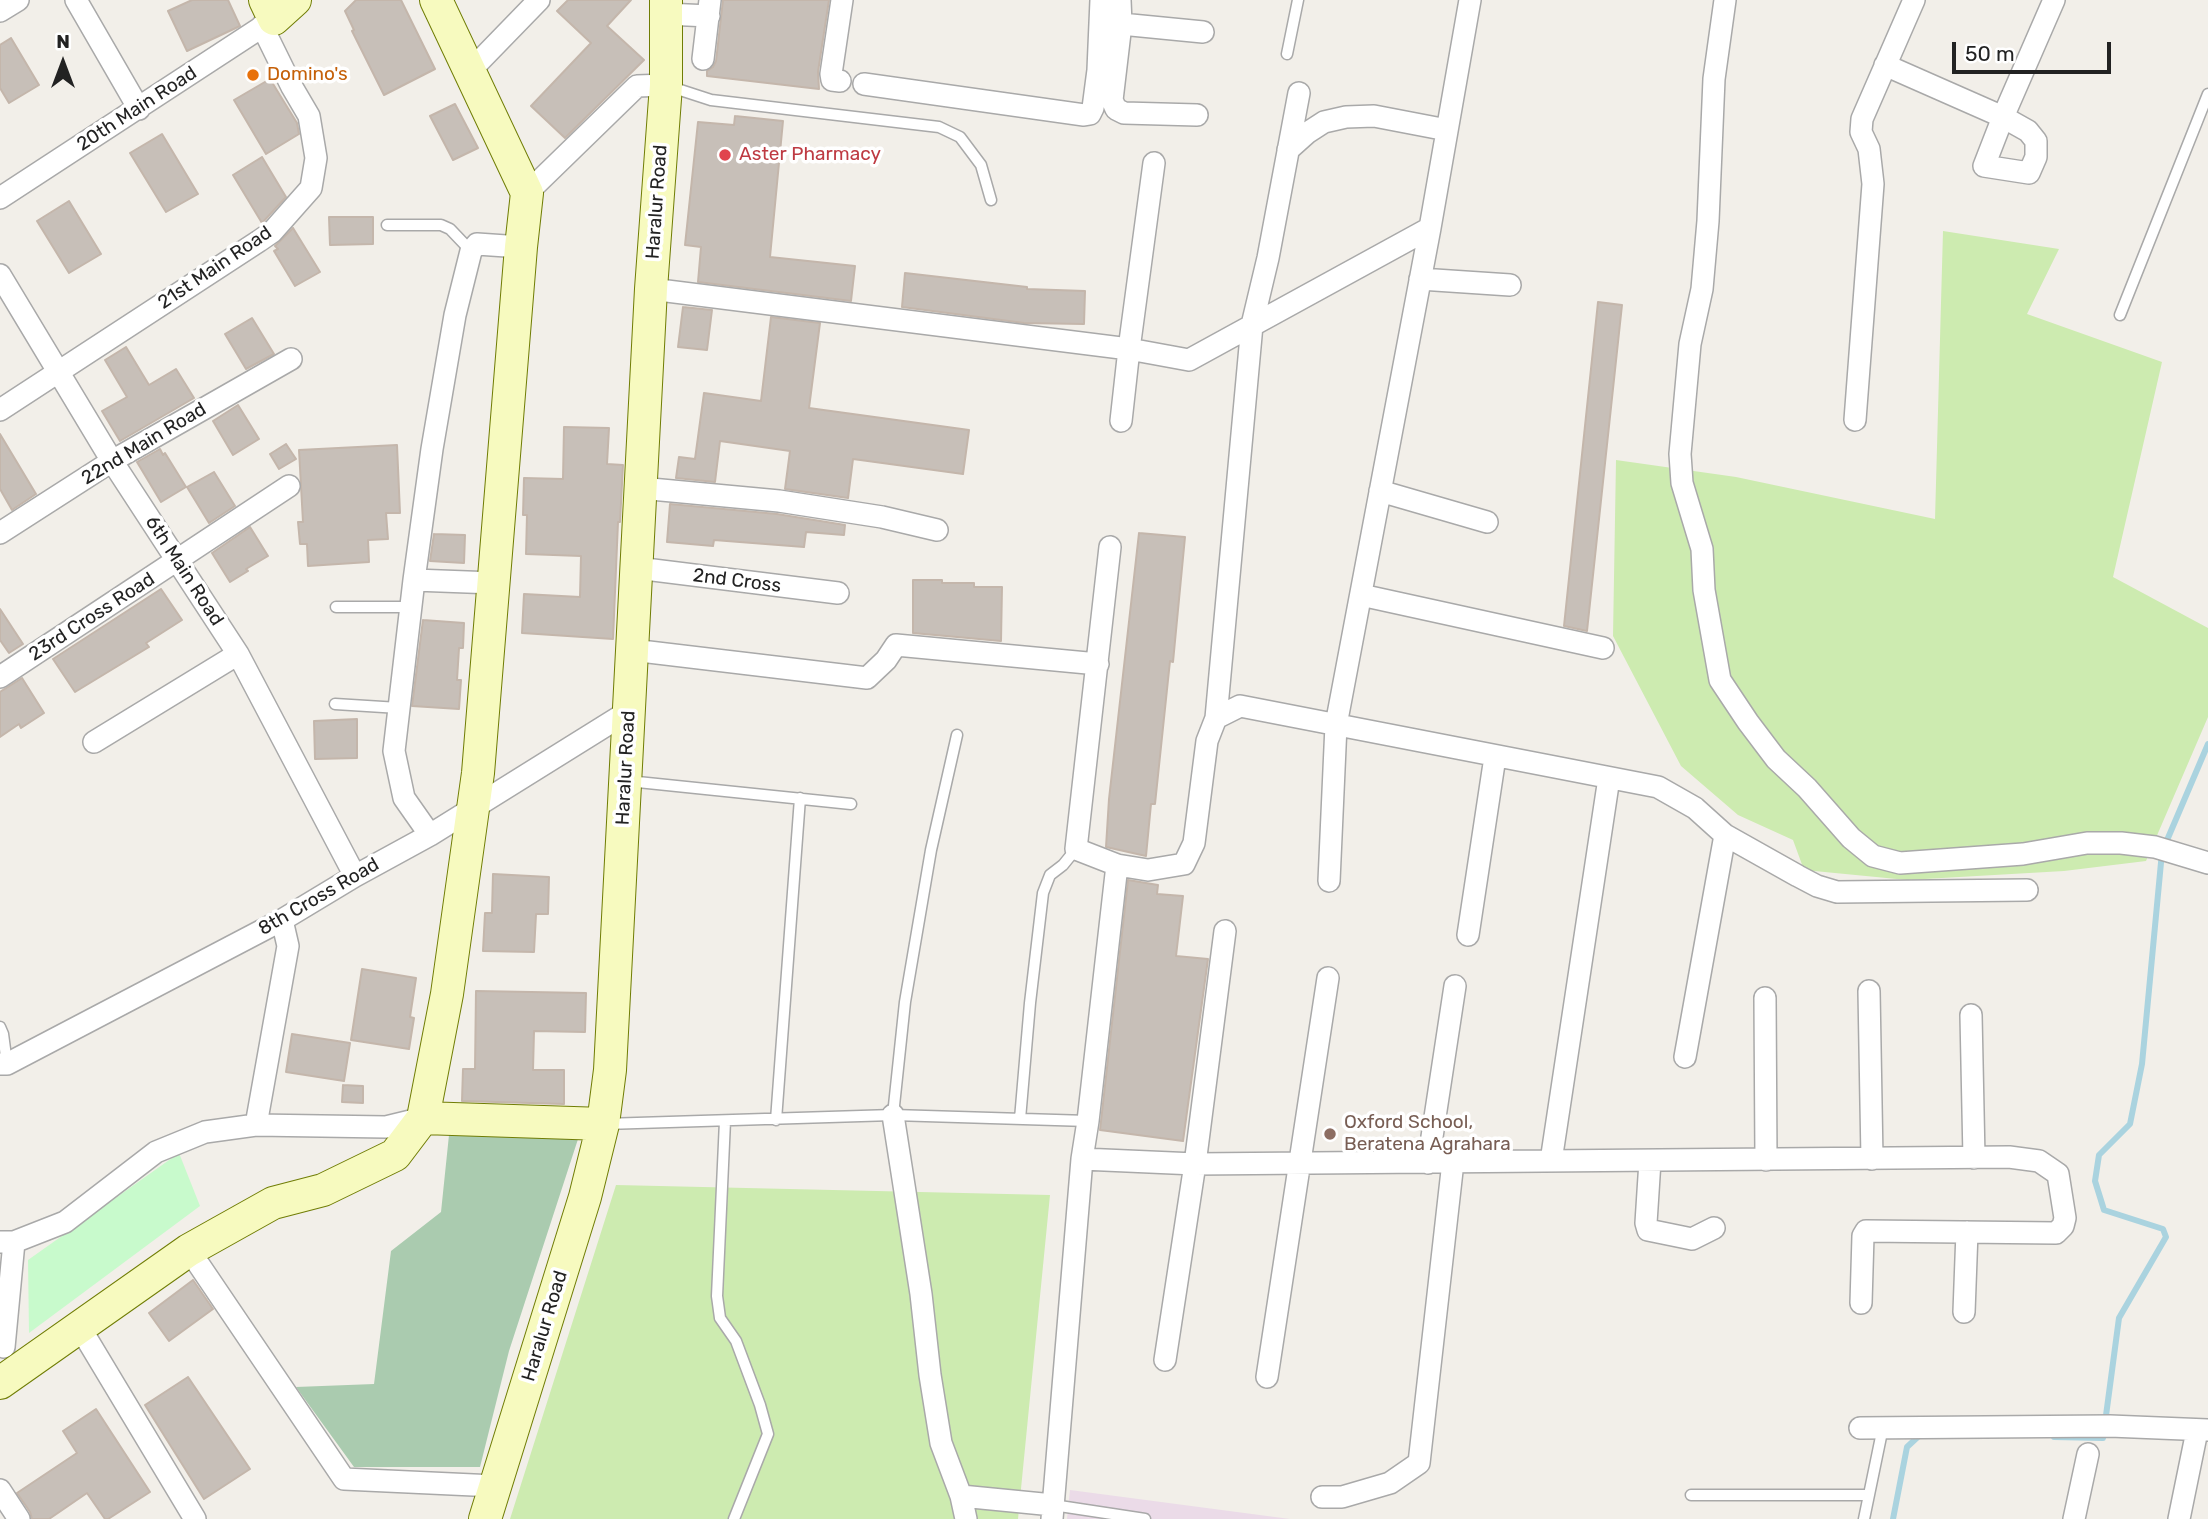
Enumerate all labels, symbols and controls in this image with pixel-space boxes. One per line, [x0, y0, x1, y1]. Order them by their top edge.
north arrow [28, 28, 98, 98]
scale bar [1956, 28, 2115, 72]
text: N [56, 30, 70, 53]
text: 50 m [1965, 41, 2015, 66]
street label: 20th Main Road [73, 62, 201, 156]
place label: Domino's [267, 64, 348, 86]
marker: Domino's [245, 67, 261, 83]
street label: Haralur Road [642, 144, 672, 260]
place label: Aster Pharmacy [739, 144, 881, 166]
marker: Aster Pharmacy [717, 147, 733, 163]
street label: 21st Main Road [154, 222, 276, 314]
street label: 22nd Main Road [78, 398, 210, 490]
street label: 6th Main Road [140, 512, 228, 630]
street label: 2nd Cross [692, 564, 782, 598]
street label: 23rd Cross Road [25, 568, 159, 666]
street label: Haralur Road [612, 710, 640, 826]
street label: 8th Cross Road [255, 853, 383, 941]
place label: Oxford School, Beratena Agrahara [1344, 1112, 1511, 1156]
marker: Oxford School, Beratena Agrahara [1322, 1126, 1338, 1142]
street label: Haralur Road [517, 1268, 573, 1384]

